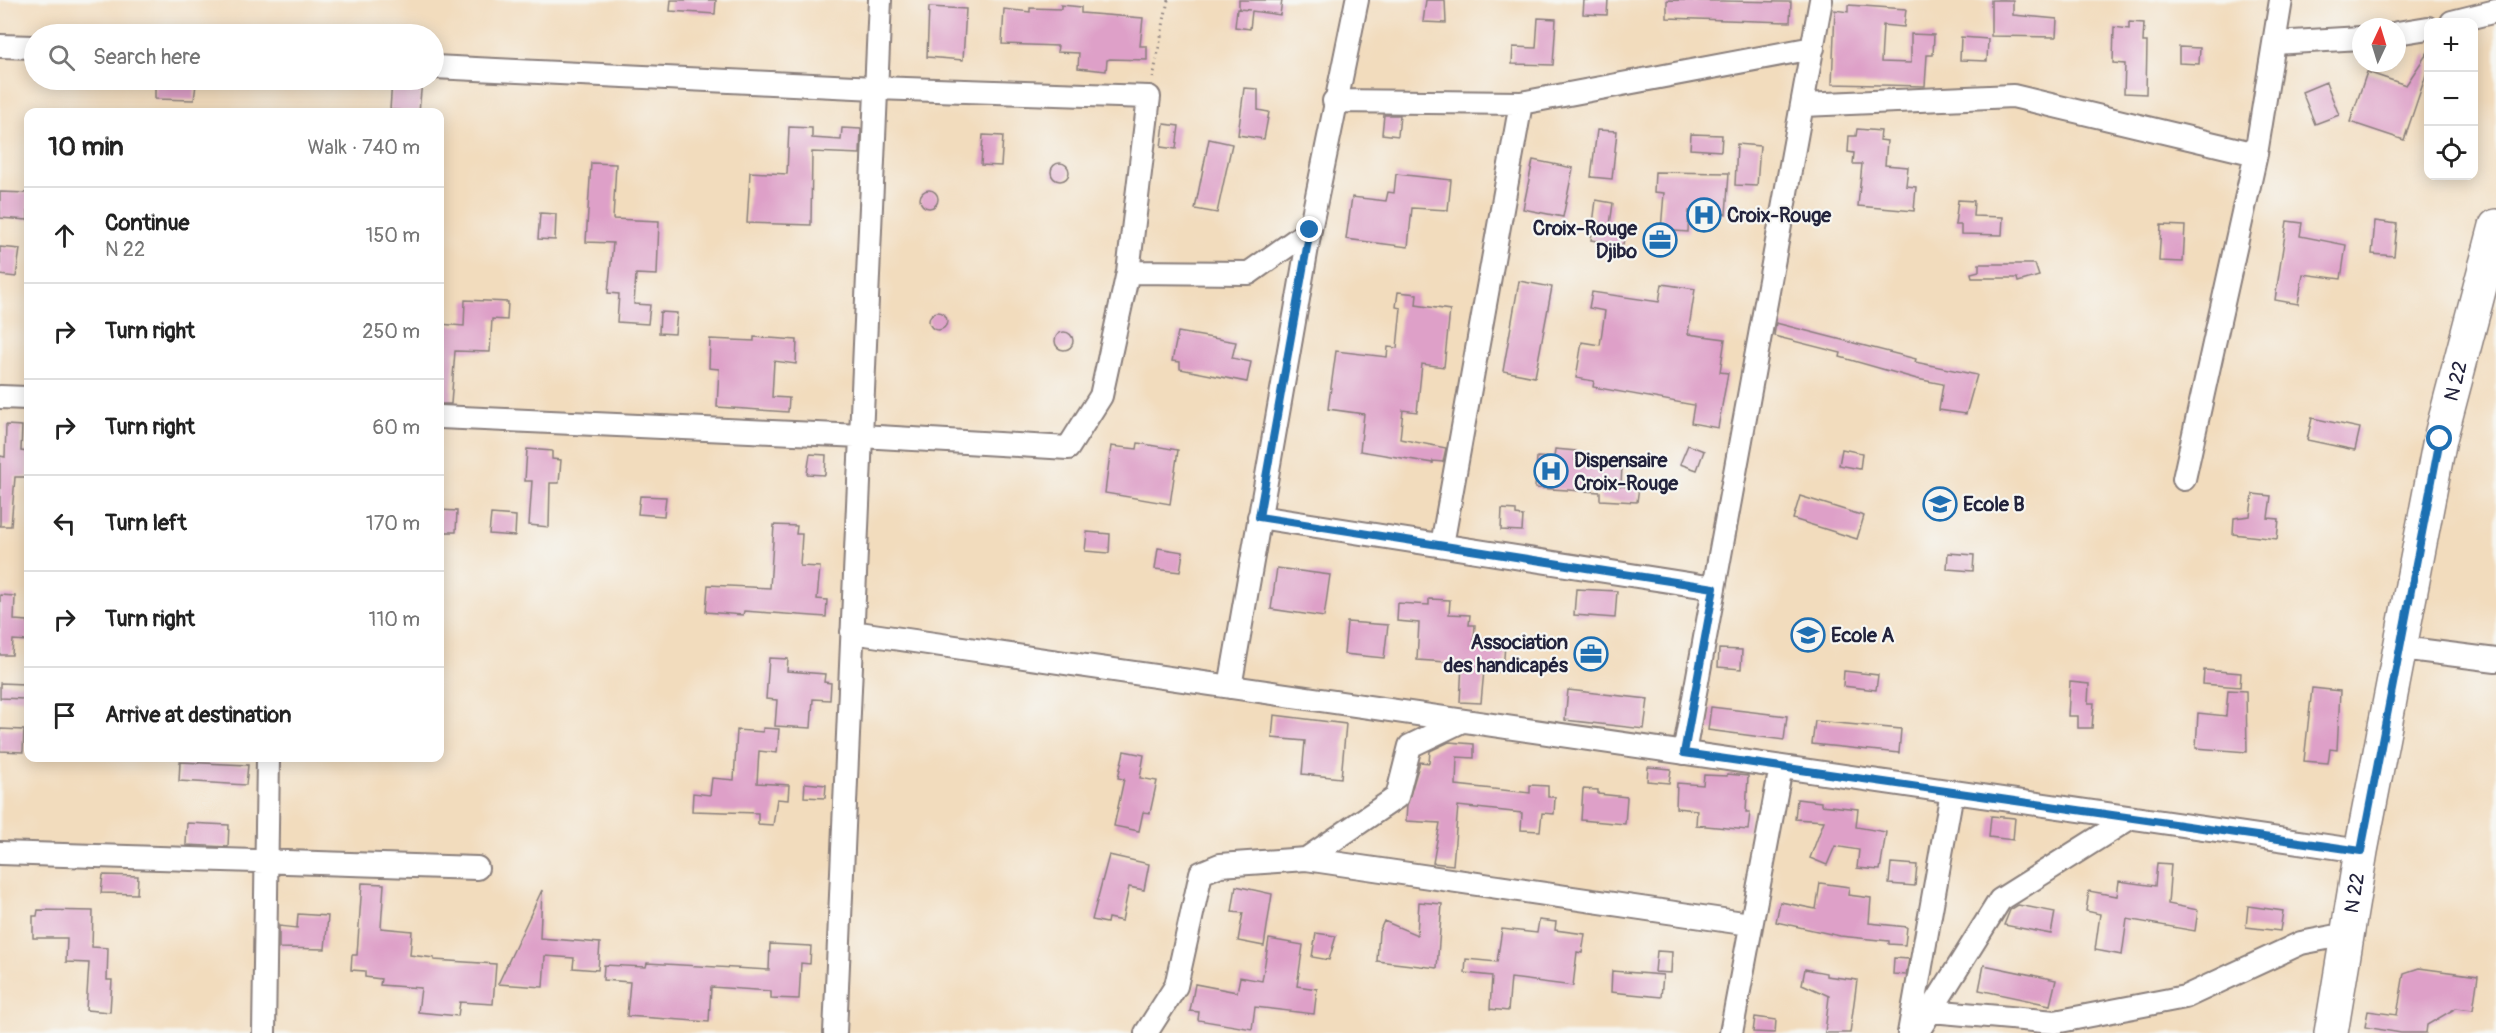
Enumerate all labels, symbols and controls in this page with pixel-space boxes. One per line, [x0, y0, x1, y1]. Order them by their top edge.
north arrow [2352, 18, 2406, 72]
map controls [2424, 18, 2478, 180]
button: + [2424, 18, 2478, 72]
search box [24, 24, 444, 90]
icon: search [45, 41, 78, 74]
text: Search here [93, 43, 200, 71]
button: − [2424, 72, 2478, 126]
button: locate [2424, 126, 2478, 180]
text: 10 min [48, 131, 124, 163]
text: Walk · 740 m [307, 135, 420, 160]
hospital icon: Croix-Rouge [1686, 197, 1722, 233]
place label: Croix-Rouge [1727, 203, 1832, 228]
text: Continue [105, 209, 189, 237]
route end [1296, 216, 1322, 242]
place label: Croix-Rouge Djibo [1533, 216, 1638, 264]
icon: ahead [48, 219, 81, 252]
office icon: Croix-Rouge Djibo [1642, 222, 1678, 258]
text: 150 m [366, 223, 420, 248]
text: N 22 [105, 237, 145, 262]
icon: right [48, 315, 81, 348]
text: Turn right [105, 317, 195, 345]
text: 250 m [362, 319, 420, 344]
street label: N 22 [2439, 358, 2473, 404]
icon: right [48, 411, 81, 444]
text: Turn right [105, 413, 195, 441]
text: 60 m [373, 415, 420, 440]
route start [2426, 425, 2452, 451]
place label: Dispensaire Croix-Rouge [1574, 448, 1679, 496]
hospital icon: Dispensaire Croix-Rouge [1533, 453, 1569, 489]
school or university icon: Ecole B [1922, 486, 1958, 522]
place label: Ecole B [1963, 492, 2025, 517]
icon: left [48, 507, 81, 540]
text: Turn left [105, 509, 187, 537]
text: 170 m [366, 511, 420, 536]
icon: right [48, 603, 81, 636]
text: Turn right [105, 605, 195, 633]
text: 110 m [369, 607, 420, 632]
school or university icon: Ecole A [1790, 617, 1826, 653]
place label: Ecole A [1831, 623, 1894, 648]
place label: Association des handicapés [1444, 630, 1568, 678]
office icon: Association des handicapés [1573, 636, 1609, 672]
icon: arrive [48, 699, 81, 732]
text: Arrive at destination [105, 701, 291, 729]
street label: N 22 [2339, 871, 2370, 915]

